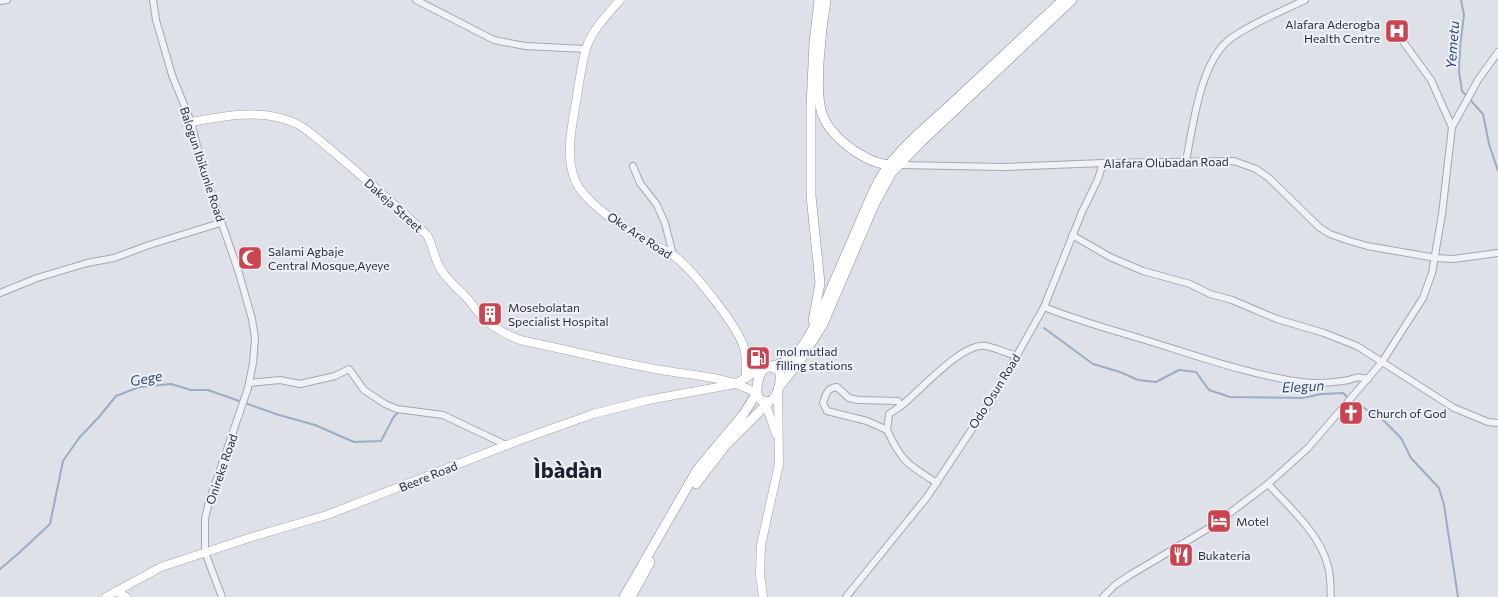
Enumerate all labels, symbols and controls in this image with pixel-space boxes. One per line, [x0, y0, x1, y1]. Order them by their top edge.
place label: Alafara Aderogba Health Centre [1285, 17, 1380, 45]
hospital icon: Alafara Aderogba Health Centre [1384, 18, 1410, 44]
water label: Yemetu [1442, 20, 1462, 70]
street label: Balogun Ibikunle Road [178, 105, 228, 223]
street label: Alafara Olubadan Road [1103, 154, 1229, 170]
street label: Dakeja Street [362, 175, 426, 235]
street label: Oke Are Road [605, 209, 675, 261]
place label: Salami Agbaje Central Mosque,Ayeye [268, 244, 390, 272]
mosque icon: Salami Agbaje Central Mosque,Ayeye [237, 245, 263, 271]
place label: Mosebolatan Specialist Hospital [508, 300, 608, 328]
building icon: Mosebolatan Specialist Hospital [477, 301, 503, 327]
place label: mol mutlad filling stations [776, 344, 853, 372]
fuel station icon: mol mutlad filling stations [745, 345, 771, 371]
street label: Odo Osun Road [965, 351, 1023, 431]
water label: Gege [128, 366, 164, 389]
water label: Elegun [1281, 376, 1325, 396]
church icon: Church of God [1338, 400, 1364, 426]
place label: Church of God [1368, 406, 1447, 420]
street label: Onireke Road [202, 432, 240, 506]
district label: Ìbàdàn [533, 456, 602, 483]
street label: Beere Road [397, 458, 459, 494]
hotel icon: Motel [1206, 508, 1232, 534]
place label: Motel [1236, 514, 1269, 528]
restaurant icon: Bukateria [1168, 542, 1194, 568]
place label: Bukateria [1198, 548, 1251, 562]

